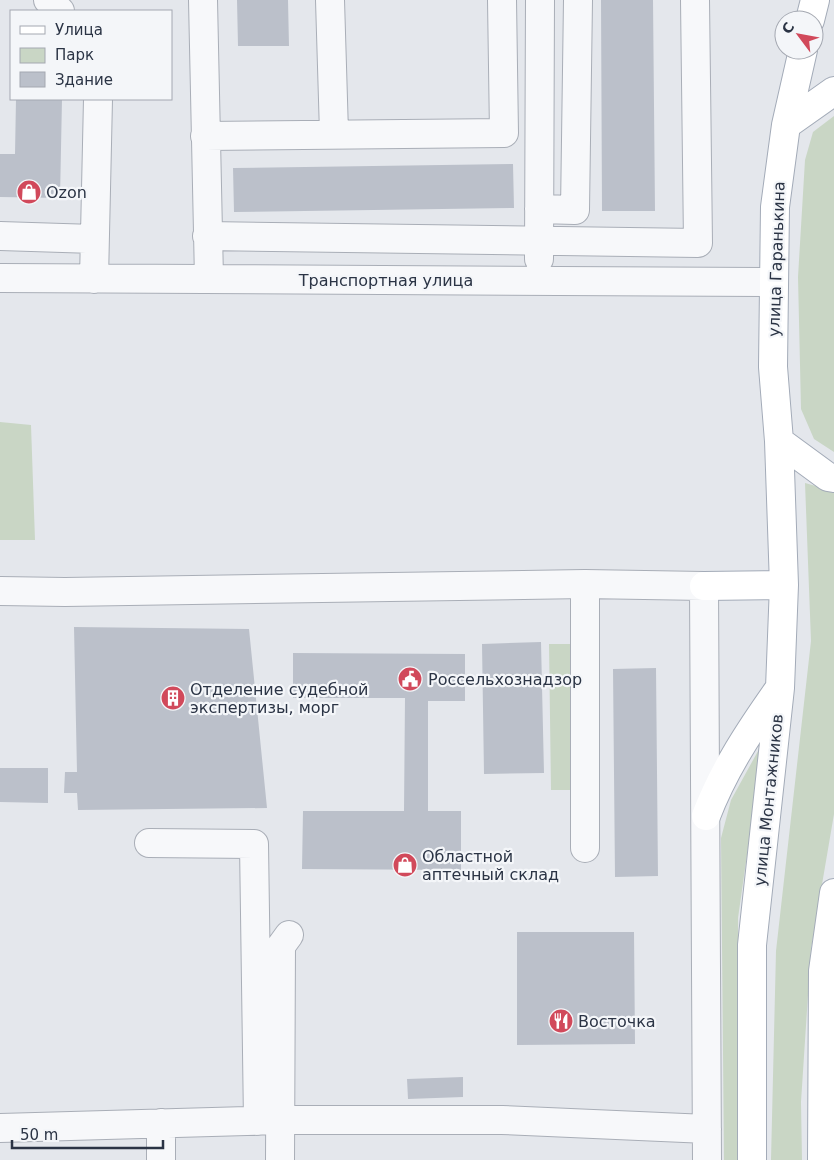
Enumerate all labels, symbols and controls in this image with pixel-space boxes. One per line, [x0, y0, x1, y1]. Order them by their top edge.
legend [10, 10, 172, 100]
north arrow [774, 10, 824, 60]
text: С [778, 20, 797, 37]
text: Улица [55, 21, 103, 39]
text: Парк [55, 46, 94, 64]
text: Здание [55, 71, 113, 89]
shop icon: Ozon [16, 179, 42, 205]
street label: улица Гаранькина [764, 181, 789, 337]
place label: Ozon [46, 183, 87, 202]
street label: Транспортная улица [298, 271, 473, 290]
public building icon: Россельхознадзор [397, 666, 423, 692]
place label: Россельхознадзор [428, 670, 582, 689]
place label: Отделение судебной экспертизы, морг [190, 680, 368, 717]
building icon: Отделение судебной экспертизы, морг [160, 685, 186, 711]
street label: улица Монтажников [750, 713, 787, 887]
place label: Областной аптечный склад [422, 847, 559, 884]
shop icon: Областной аптечный склад [392, 852, 418, 878]
restaurant icon: Восточка [548, 1008, 574, 1034]
place label: Восточка [578, 1012, 656, 1031]
scale bar [12, 1118, 164, 1150]
text: 50 m [20, 1126, 58, 1144]

